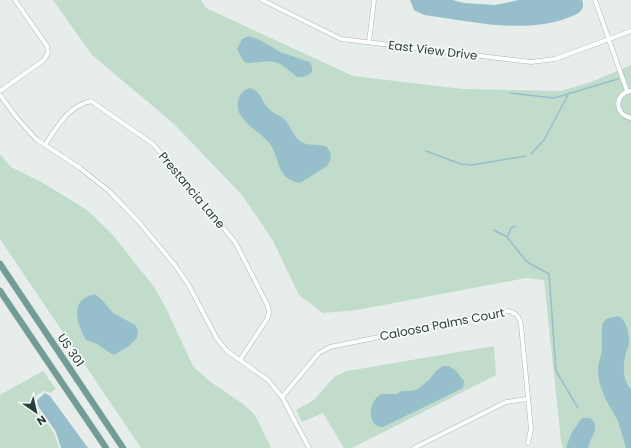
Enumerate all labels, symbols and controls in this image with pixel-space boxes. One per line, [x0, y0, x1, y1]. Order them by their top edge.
street label: East View Drive [387, 36, 479, 64]
street label: Prestancia Lane [155, 148, 229, 232]
street label: Caloosa Palms Court [378, 304, 506, 344]
street label: US 301 [54, 330, 88, 370]
north arrow [16, 392, 56, 432]
text: N [34, 411, 49, 429]

